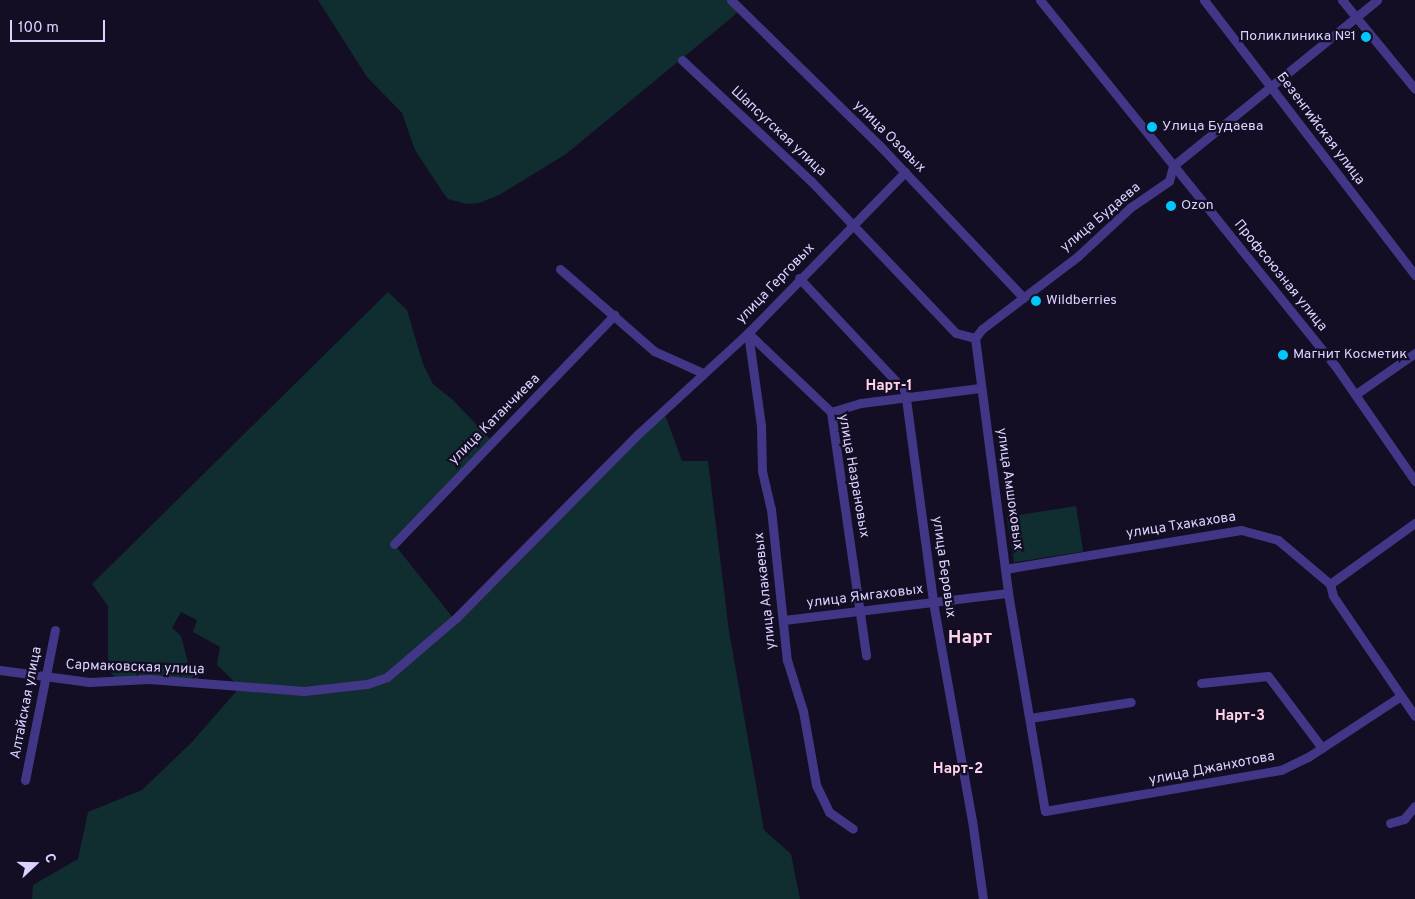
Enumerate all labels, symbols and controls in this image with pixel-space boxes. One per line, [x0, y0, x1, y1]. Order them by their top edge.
scale bar [12, 10, 108, 42]
text: 100 m [18, 19, 59, 38]
place label: Поликлиника №1 [1240, 29, 1356, 45]
marker: Поликлиника №1 [1360, 31, 1372, 43]
street label: Безенгийская улица [1272, 69, 1368, 189]
street label: Шапсугская улица [727, 83, 829, 181]
street label: улица Озовых [849, 97, 929, 177]
place label: Улица Будаева [1162, 119, 1263, 135]
marker: Улица Будаева [1146, 121, 1158, 133]
street label: улица Будаева [1058, 180, 1144, 256]
place label: Ozon [1181, 198, 1214, 214]
marker: Ozon [1165, 200, 1177, 212]
street label: Профсоюзная улица [1230, 217, 1330, 335]
street label: улица Герговых [733, 240, 819, 328]
place label: Wildberries [1046, 293, 1117, 309]
marker: Wildberries [1030, 295, 1042, 307]
place label: Магнит Косметик [1293, 347, 1407, 363]
marker: Магнит Косметик [1277, 349, 1289, 361]
street label: улица Катанчиева [446, 371, 544, 469]
district label: Нарт-1 [865, 378, 913, 396]
street label: улица Назрановых [834, 413, 872, 539]
street label: улица Амшоковых [992, 427, 1026, 551]
street label: улица Тхакахова [1125, 509, 1237, 543]
street label: улица Беровых [928, 515, 958, 619]
street label: улица Алакаевых [751, 531, 781, 651]
street label: улица Ямгаховых [806, 582, 924, 612]
district label: Нарт [948, 628, 992, 650]
street label: Алтайская улица [8, 645, 46, 761]
street label: Сармаковская улица [65, 657, 205, 679]
district label: Нарт-3 [1215, 708, 1265, 726]
street label: улица Джанхотова [1148, 749, 1276, 789]
district label: Нарт-2 [933, 761, 983, 779]
north arrow [10, 839, 60, 889]
text: С [40, 851, 59, 866]

